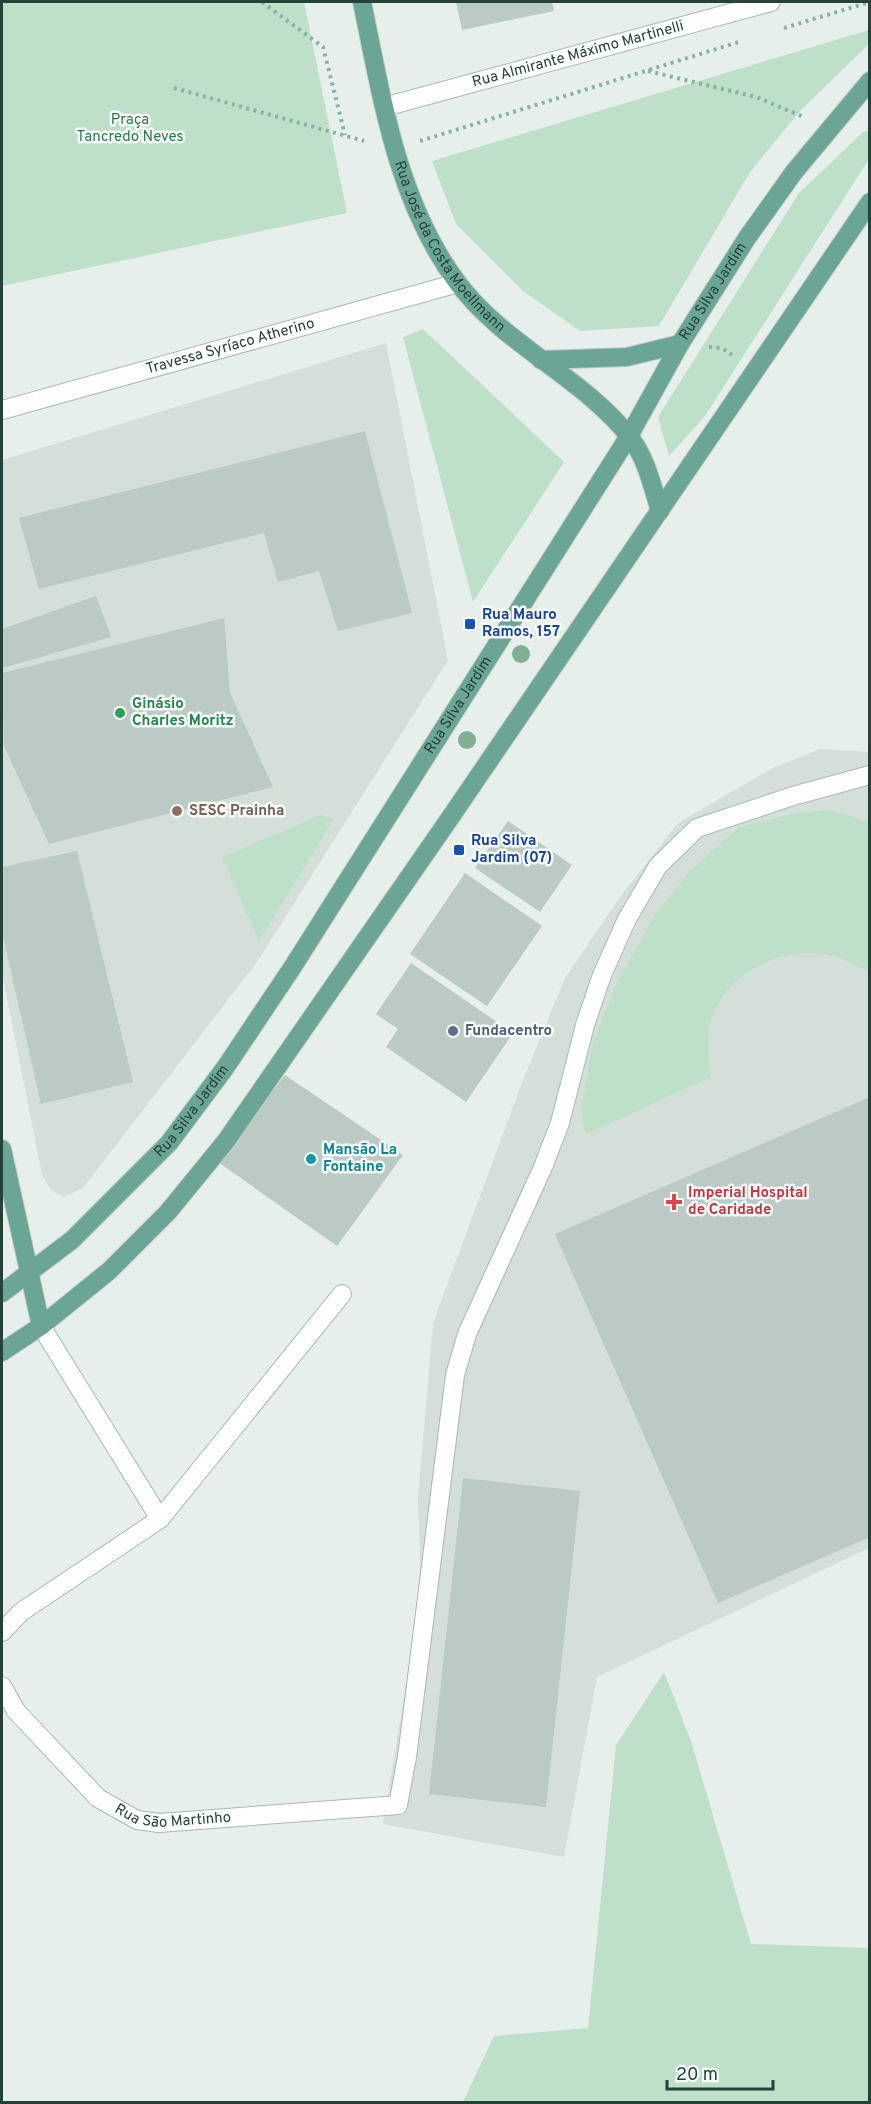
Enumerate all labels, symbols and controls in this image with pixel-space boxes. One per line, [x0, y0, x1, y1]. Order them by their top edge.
street label: Rua Almirante Máximo Martinelli [470, 17, 686, 92]
park label: Praça Tancredo Neves [76, 111, 184, 147]
street label: Rua José da Costa Moellmann [390, 158, 509, 337]
street label: Rua Silva Jardim [675, 239, 751, 344]
street label: Travessa Syríaco Atherino [144, 314, 317, 379]
place label: Rua Mauro Ramos, 157 [482, 606, 560, 642]
marker: Rua Mauro Ramos, 157 [463, 617, 477, 631]
street label: Rua Silva Jardim [420, 653, 496, 758]
place label: Ginásio Charles Moritz [132, 695, 234, 731]
marker: Ginásio Charles Moritz [113, 706, 127, 720]
place label: SESC Prainha [189, 802, 284, 821]
marker: SESC Prainha [170, 804, 184, 818]
place label: Rua Silva Jardim (07) [471, 832, 552, 868]
marker: Rua Silva Jardim (07) [452, 843, 466, 857]
place label: Fundacentro [465, 1022, 552, 1041]
marker: Fundacentro [446, 1024, 460, 1038]
street label: Rua Silva Jardim [150, 1061, 233, 1162]
place label: Mansão La Fontaine [323, 1141, 397, 1177]
marker: Mansão La Fontaine [304, 1152, 318, 1166]
place label: Imperial Hospital de Caridade [688, 1184, 808, 1220]
marker: Imperial Hospital de Caridade [665, 1193, 683, 1211]
street label: Rua São Martinho [111, 1800, 232, 1832]
scale bar [667, 2053, 774, 2091]
text: 20 m [676, 2064, 718, 2087]

